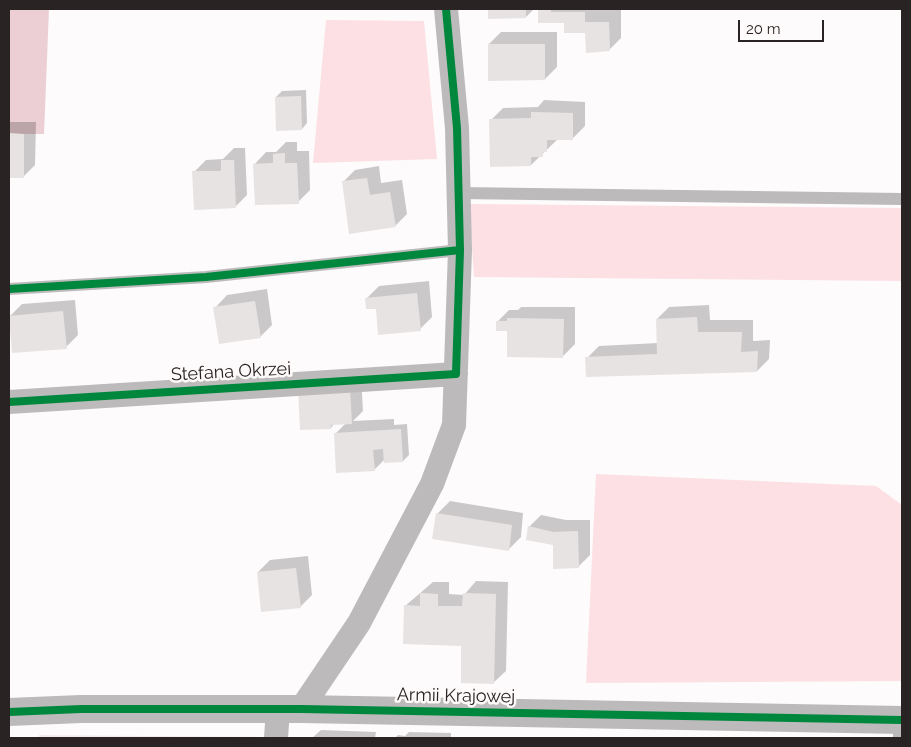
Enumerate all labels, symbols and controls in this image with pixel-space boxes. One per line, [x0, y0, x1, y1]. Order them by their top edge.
scale bar [741, 10, 827, 42]
text: 20 m [746, 20, 781, 38]
street label: Stefana Okrzei [170, 358, 292, 386]
street label: Armii Krajowej [397, 684, 515, 708]

